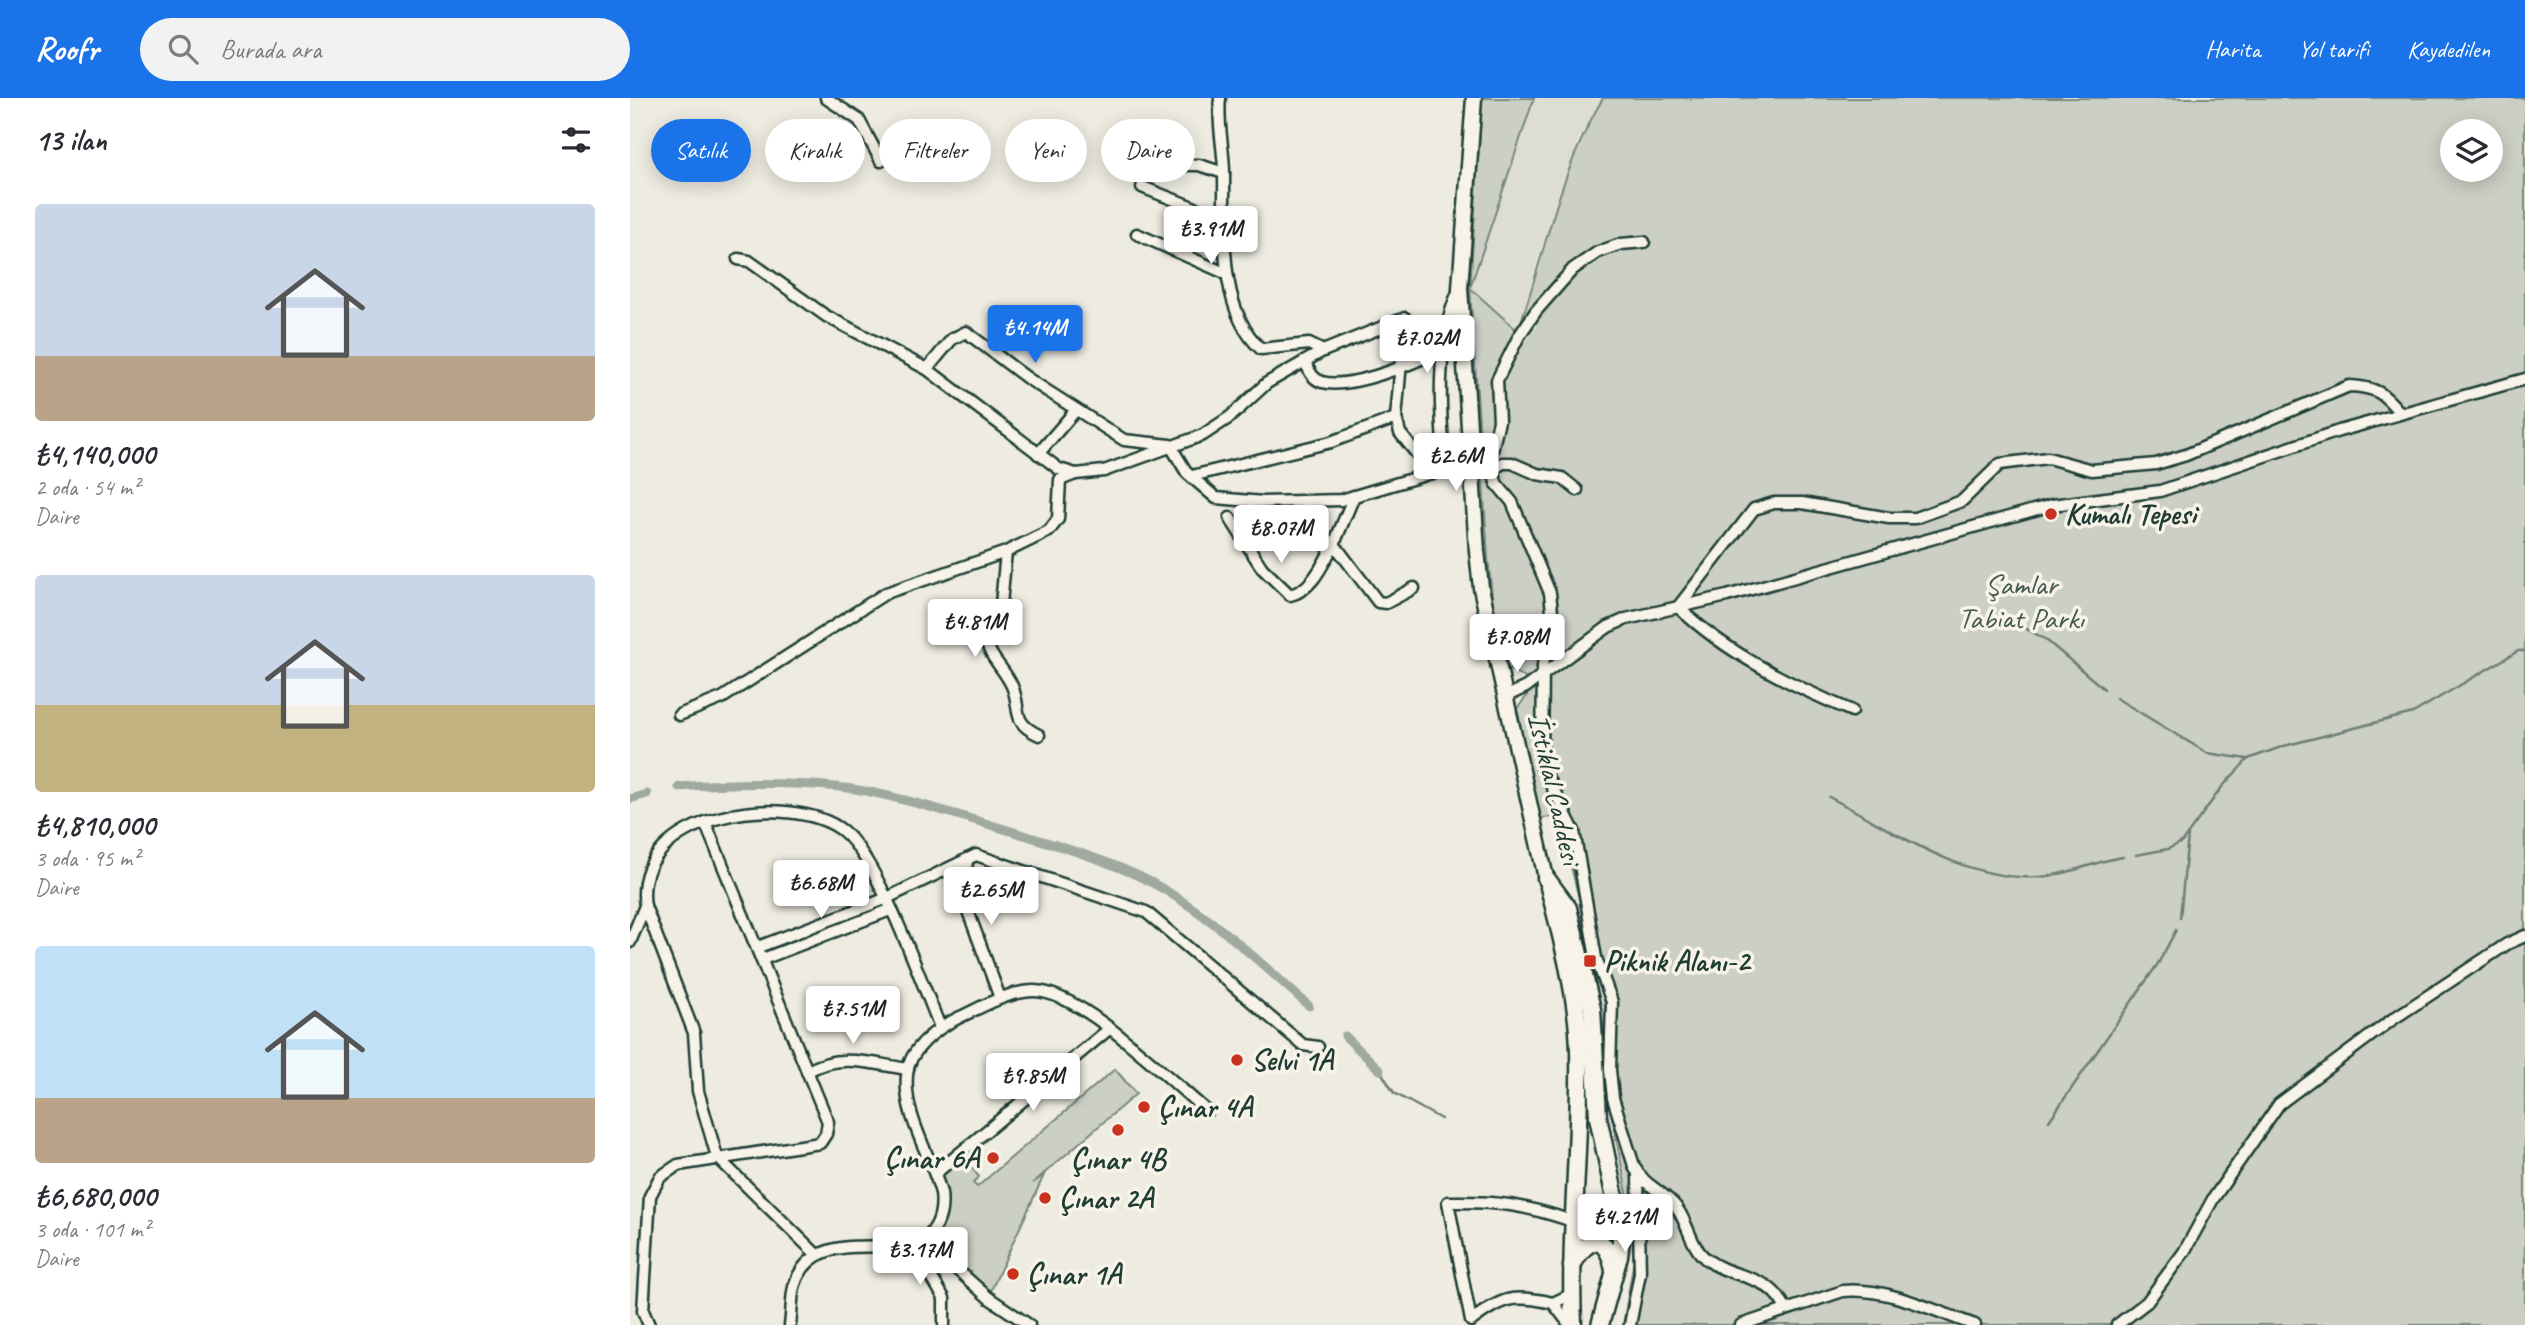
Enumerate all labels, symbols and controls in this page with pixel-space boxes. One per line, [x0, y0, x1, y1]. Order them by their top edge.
search box [140, 18, 630, 81]
text: Roofr [35, 28, 98, 70]
icon: search [164, 30, 202, 68]
text: Burada ara [220, 33, 322, 66]
text: Harita [2205, 34, 2260, 64]
text: Yol tarifi [2298, 34, 2369, 64]
text: Kaydedilen [2407, 34, 2490, 64]
chip: Satılık [651, 119, 751, 182]
chip: Kiralık [765, 119, 865, 182]
chip: Filtreler [879, 119, 991, 182]
chip: Yeni [1005, 119, 1087, 182]
chip: Daire [1101, 119, 1195, 182]
map controls [2440, 119, 2503, 182]
button: layers [2440, 119, 2503, 182]
text: 13 ilan [35, 121, 107, 159]
icon: filters [557, 121, 595, 159]
pin: ₺3.91M [1154, 206, 1268, 266]
text: ₺3.91M [1180, 214, 1242, 243]
icon: home [252, 250, 378, 376]
pin: ₺4.14M [978, 306, 1092, 365]
text: ₺4.14M [1004, 313, 1066, 342]
pin: ₺7.02M [1370, 316, 1484, 375]
text: ₺7.02M [1396, 323, 1458, 352]
pin: ₺2.6M [1407, 434, 1505, 493]
text: ₺4,140,000 [35, 435, 155, 473]
text: ₺2.6M [1430, 441, 1482, 470]
text: 2 oda · 54 m² [35, 473, 139, 502]
place label: Kumalı Tepesi [2065, 495, 2200, 533]
text: Daire [35, 502, 78, 531]
pin: ₺8.07M [1224, 505, 1338, 565]
marker: Kumalı Tepesi [2043, 506, 2059, 522]
text: ₺8.07M [1250, 513, 1312, 542]
park label: Şamlar Tabiat Parkı [1958, 565, 2085, 637]
pin: ₺4.81M [918, 600, 1032, 659]
text: ₺4.81M [944, 607, 1006, 636]
pin: ₺7.08M [1460, 614, 1574, 674]
icon: home [252, 621, 378, 747]
text: ₺7.08M [1486, 622, 1548, 651]
street label: İstiklal Caddesi [1519, 710, 1592, 871]
text: ₺4,810,000 [35, 806, 155, 844]
text: 3 oda · 95 m² [35, 844, 139, 873]
pin: ₺6.68M [764, 860, 878, 920]
text: ₺6.68M [789, 868, 853, 897]
pin: ₺2.65M [934, 868, 1048, 927]
text: Daire [35, 873, 78, 902]
text: ₺2.65M [960, 875, 1022, 904]
place label: Piknik Alanı-2 [1604, 942, 1752, 980]
marker: Piknik Alanı-2 [1582, 953, 1598, 969]
pin: ₺7.51M [796, 986, 910, 1046]
icon: home [252, 992, 378, 1118]
text: ₺7.51M [822, 994, 884, 1023]
place label: Selvi 1A [1251, 1041, 1335, 1079]
marker: Selvi 1A [1229, 1052, 1245, 1068]
pin: ₺9.85M [976, 1054, 1090, 1113]
text: ₺9.85M [1002, 1061, 1064, 1090]
place label: Çınar 4A [1158, 1088, 1255, 1126]
marker: Çınar 4A [1136, 1099, 1152, 1115]
marker: Çınar 4B [1110, 1122, 1126, 1138]
place label: Çınar 6A [884, 1139, 982, 1177]
place label: Çınar 4B [1071, 1140, 1168, 1178]
marker: Çınar 6A [985, 1150, 1001, 1166]
text: ₺6,680,000 [35, 1177, 156, 1215]
place label: Çınar 2A [1059, 1179, 1156, 1217]
marker: Çınar 2A [1037, 1190, 1053, 1206]
pin: ₺4.21M [1568, 1194, 1682, 1254]
text: ₺4.21M [1594, 1202, 1656, 1231]
text: 3 oda · 101 m² [35, 1215, 150, 1244]
pin: ₺3.17M [863, 1228, 977, 1287]
text: ₺3.17M [889, 1235, 951, 1264]
text: Daire [35, 1244, 78, 1273]
place label: Çınar 1A [1027, 1255, 1124, 1293]
marker: Çınar 1A [1005, 1266, 1021, 1282]

